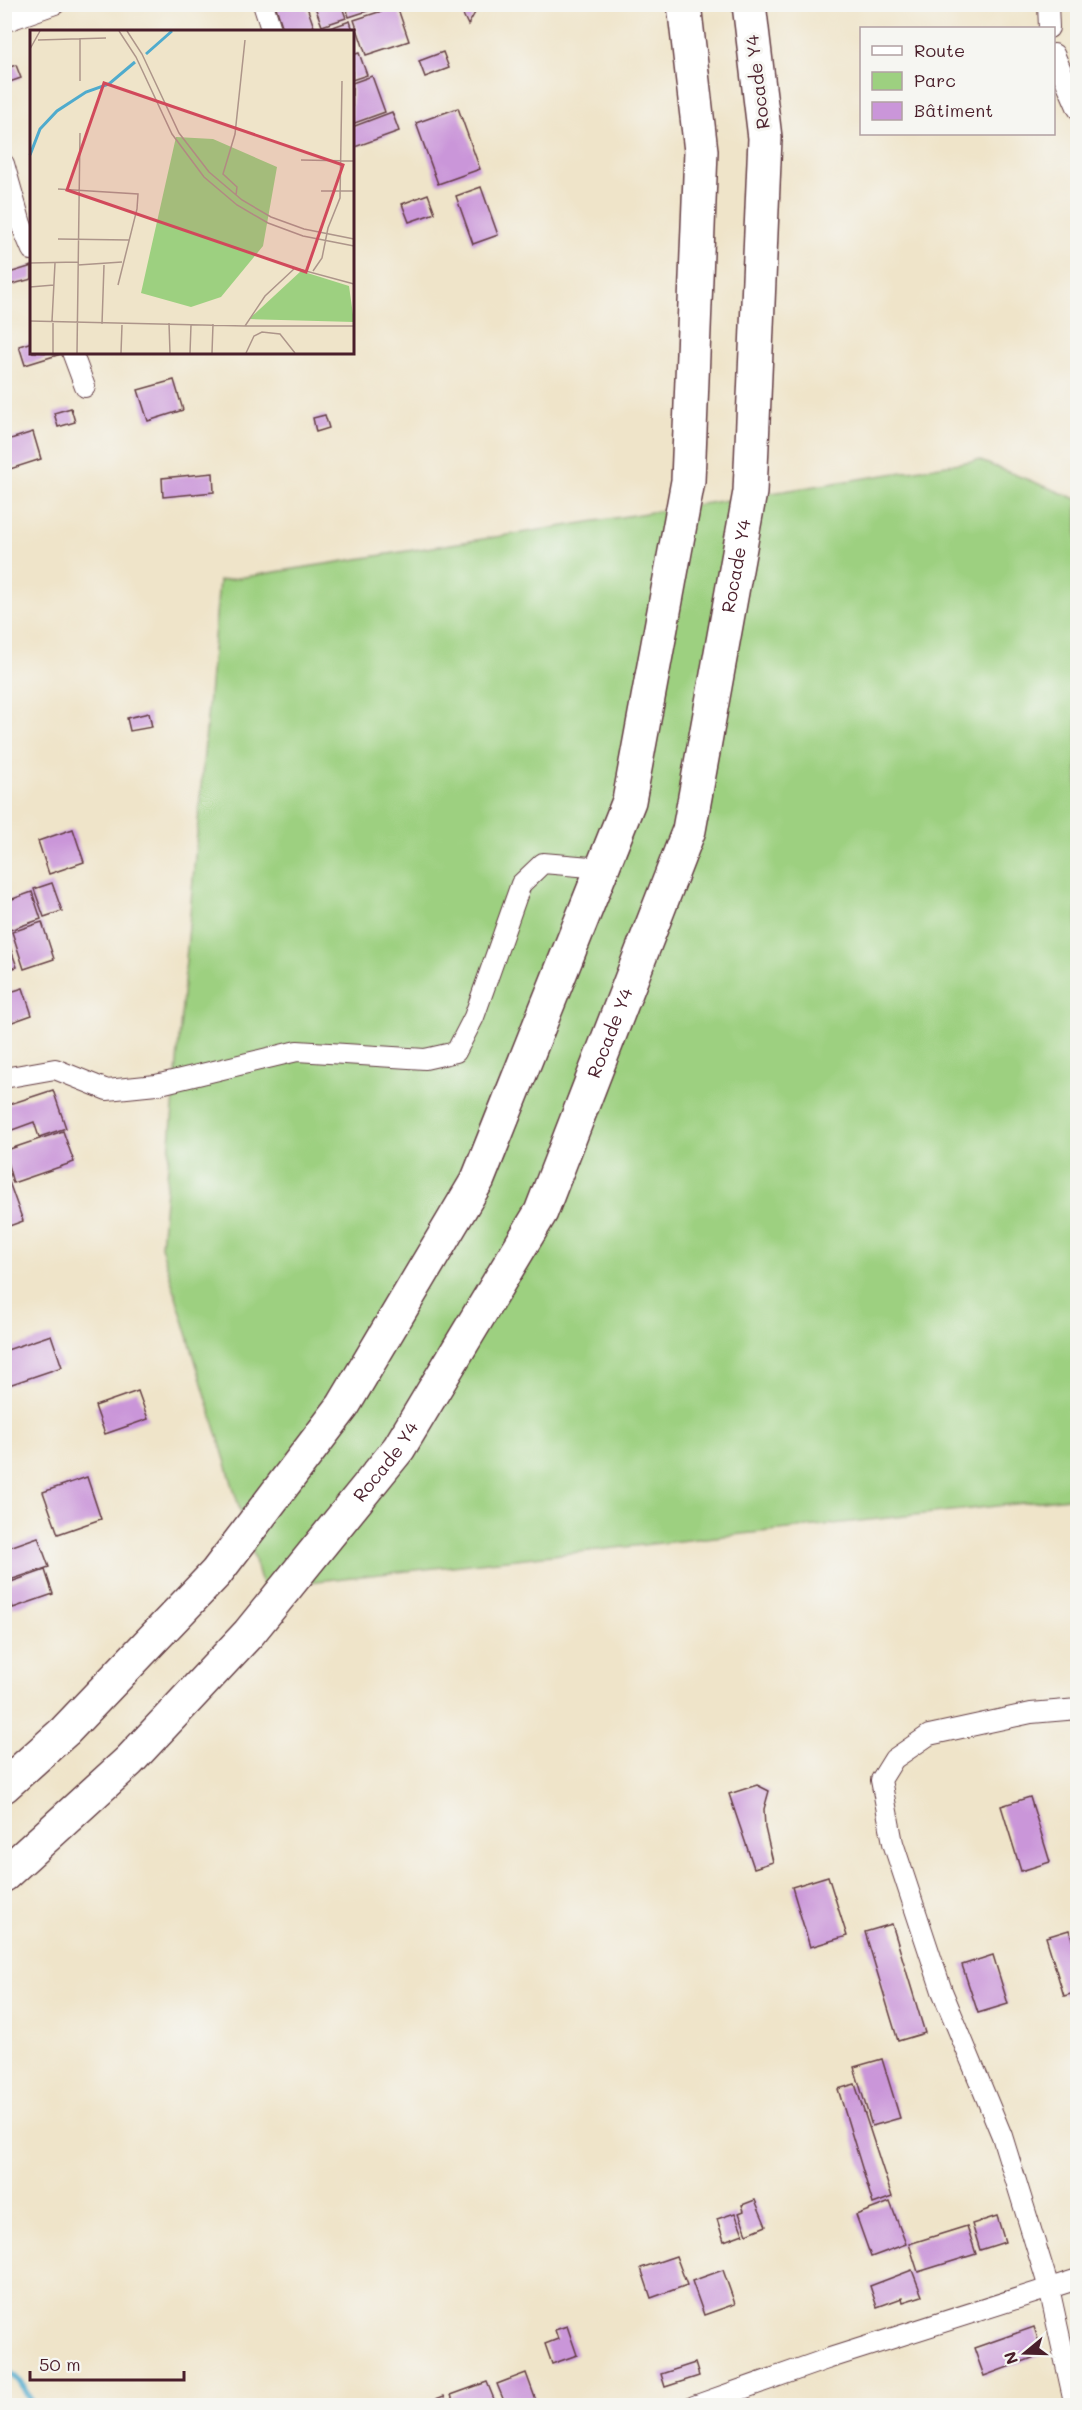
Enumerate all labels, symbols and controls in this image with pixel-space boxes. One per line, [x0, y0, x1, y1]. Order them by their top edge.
legend [860, 27, 1055, 135]
inset map [30, 30, 354, 354]
street label: Rocade Y4 [739, 33, 775, 131]
text: Route [914, 38, 965, 62]
text: Parc [914, 68, 956, 92]
text: Bâtiment [914, 98, 993, 122]
street label: Rocade Y4 [715, 517, 756, 615]
street label: Rocade Y4 [581, 984, 638, 1081]
street label: Rocade Y4 [347, 1416, 423, 1506]
north arrow [995, 2323, 1055, 2383]
scale bar [30, 2344, 184, 2382]
text: N [998, 2349, 1022, 2367]
text: 50 m [39, 2352, 81, 2376]

